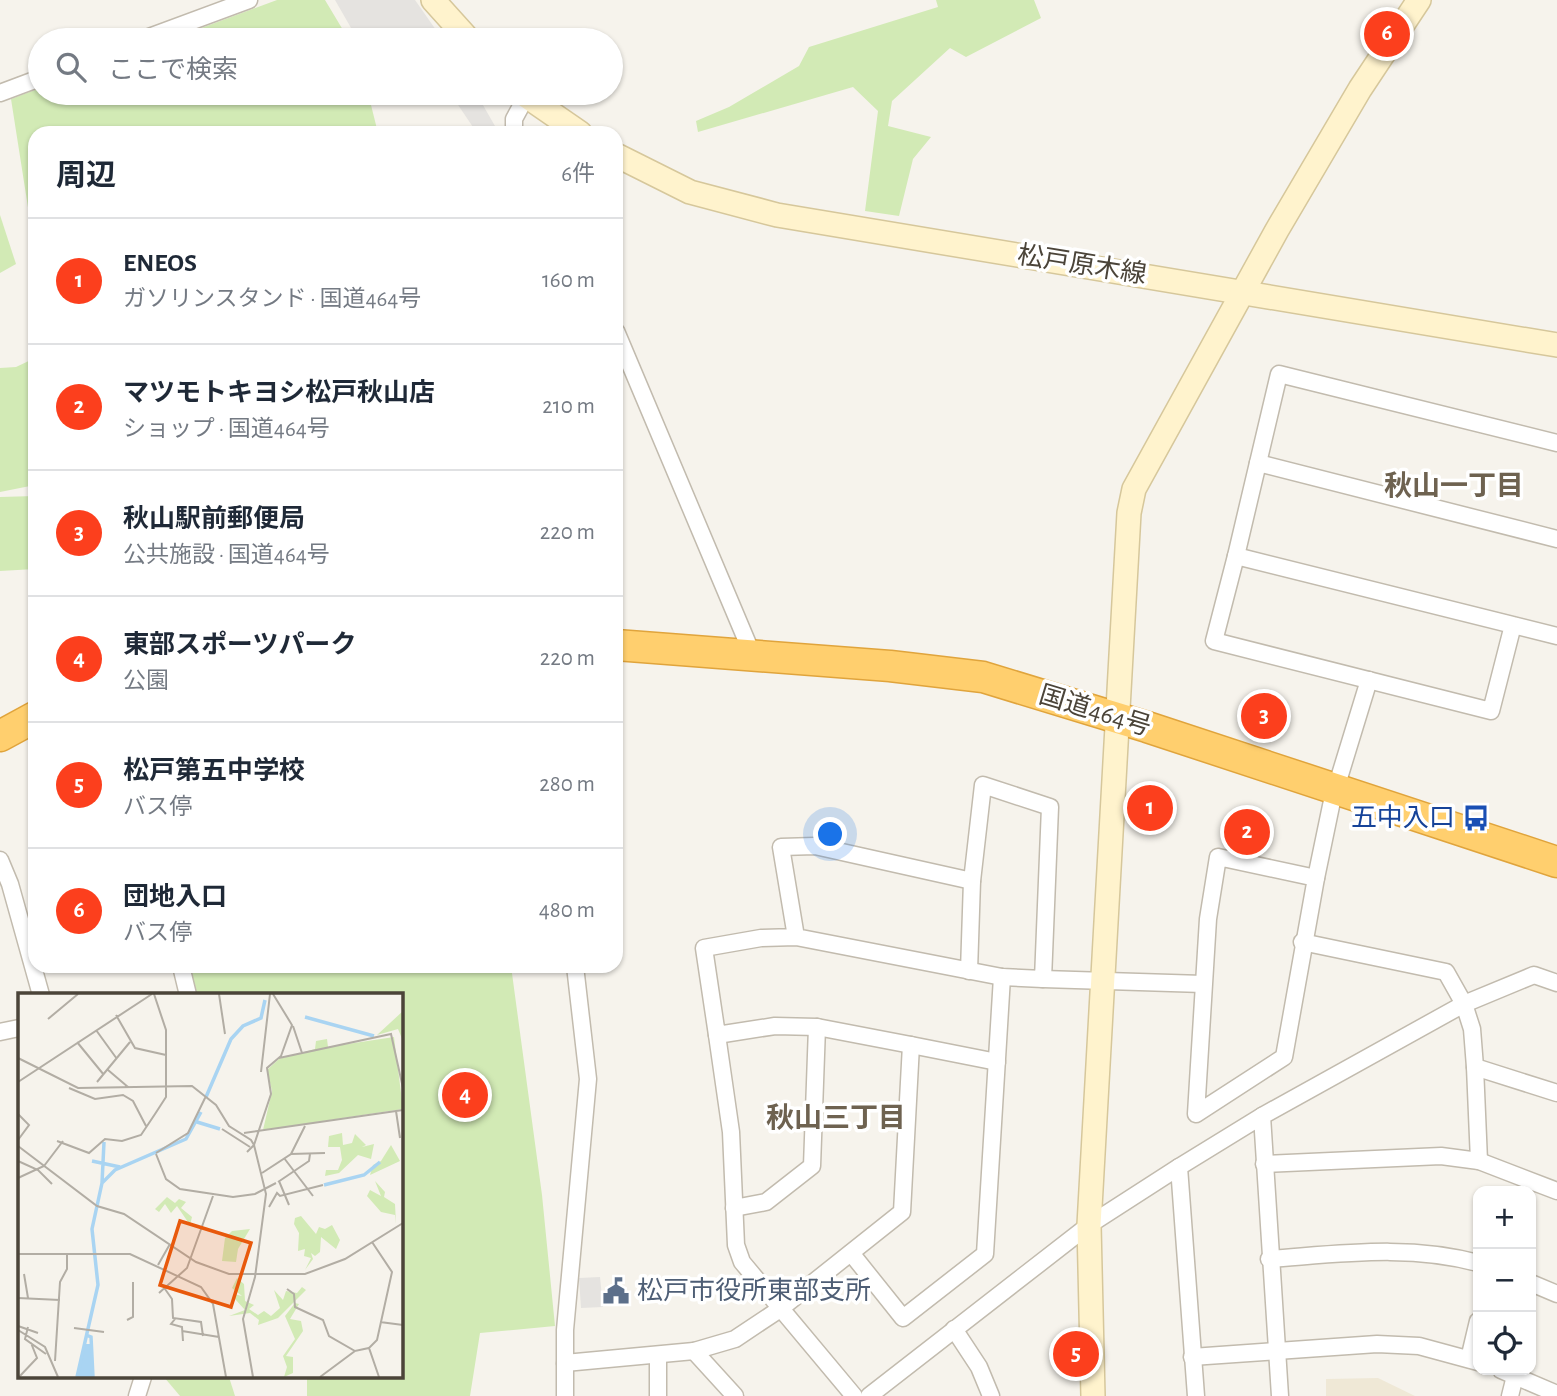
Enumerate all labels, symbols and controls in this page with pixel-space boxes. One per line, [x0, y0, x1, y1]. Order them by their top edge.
pin: 6 [1364, 8, 1410, 60]
search box [28, 28, 623, 105]
icon: search [52, 48, 90, 86]
text: ここで検索 [108, 57, 238, 83]
text: 周辺 [56, 161, 116, 191]
text: 6件 [561, 163, 595, 186]
street label: 松戸原木線 [1016, 241, 1148, 288]
text: ENEOS [123, 250, 197, 276]
text: 1 [75, 269, 83, 292]
text: 160 m [542, 269, 595, 292]
text: ガソリンスタンド · 国道464号 [123, 288, 421, 311]
text: マツモトキヨシ松戸秋山店 [123, 380, 435, 406]
text: 2 [74, 395, 84, 418]
text: 210 m [542, 395, 595, 418]
text: ショップ · 国道464号 [123, 418, 330, 441]
district label: 秋山一丁目 [1384, 471, 1524, 501]
text: 秋山駅前郵便局 [123, 506, 305, 532]
text: 3 [74, 521, 84, 544]
text: 220 m [540, 521, 595, 544]
text: 公共施設 · 国道464号 [123, 544, 330, 567]
text: 東部スポーツパーク [123, 632, 356, 658]
text: 4 [73, 647, 85, 670]
text: 220 m [540, 647, 595, 670]
text: 公園 [123, 670, 169, 693]
street label: 国道464号 [1036, 681, 1154, 740]
pin: 3 [1241, 690, 1287, 742]
text: 松戸第五中学校 [123, 758, 305, 784]
text: 5 [74, 773, 84, 796]
text: 280 m [539, 773, 595, 796]
pin: 1 [1127, 782, 1173, 834]
text: バス停 [123, 796, 192, 819]
bus stop icon: 五中入口 [1461, 803, 1491, 833]
place label: 五中入口 [1351, 804, 1455, 831]
pin: 2 [1224, 806, 1270, 858]
your location [813, 817, 847, 851]
text: 団地入口 [123, 884, 227, 910]
text: 6 [73, 899, 85, 922]
text: 480 m [539, 899, 595, 922]
text: バス停 [123, 922, 192, 945]
inset map [18, 993, 402, 1378]
pin: 4 [442, 1069, 488, 1121]
district label: 秋山三丁目 [766, 1103, 906, 1133]
map controls [1473, 1186, 1536, 1375]
button: + [1473, 1186, 1536, 1249]
button: − [1473, 1249, 1536, 1312]
public building icon: 松戸市役所東部支所 [601, 1276, 631, 1306]
place label: 松戸市役所東部支所 [637, 1277, 871, 1304]
button: locate [1473, 1312, 1536, 1375]
pin: 5 [1053, 1328, 1099, 1380]

